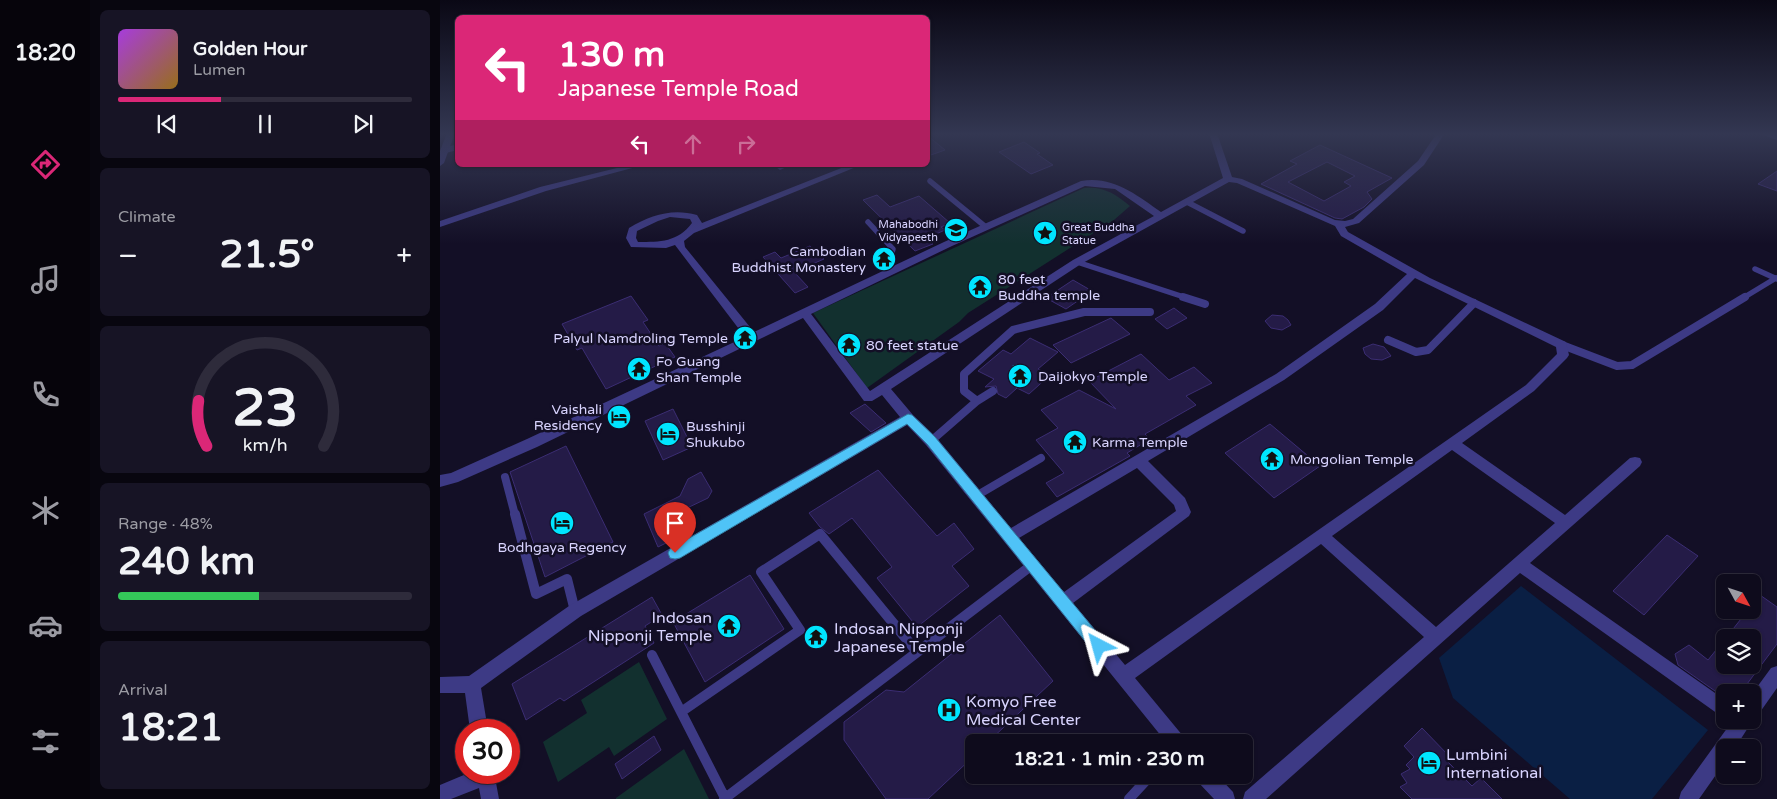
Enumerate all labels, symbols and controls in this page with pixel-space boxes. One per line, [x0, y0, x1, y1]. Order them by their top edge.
text: 130 m [558, 34, 665, 76]
icon: left [475, 35, 540, 100]
text: Golden Hour [193, 38, 307, 60]
text: 18:20 [15, 40, 75, 66]
text: Lumen [193, 60, 245, 80]
text: Japanese Temple Road [558, 76, 799, 102]
icon: previous [153, 110, 181, 138]
icon: pause [251, 110, 279, 138]
icon: next [349, 110, 377, 138]
icon: left [626, 130, 654, 158]
icon: ahead [679, 130, 707, 158]
icon: right [732, 130, 760, 158]
icon: directions [28, 147, 63, 182]
text: Climate [118, 207, 176, 227]
school or university icon: Mahabodhi Vidyapeeth [943, 217, 969, 243]
place label: Mahabodhi Vidyapeeth [878, 218, 938, 244]
place icon: Great Buddha Statue [1032, 220, 1058, 246]
place label: Great Buddha Statue [1062, 221, 1135, 247]
text: 21.5° [220, 232, 315, 278]
text: − [118, 239, 138, 273]
text: + [396, 239, 412, 273]
place label: Cambodian Buddhist Monastery [732, 243, 866, 276]
temple icon: Cambodian Buddhist Monastery [871, 246, 897, 272]
icon: music [28, 262, 63, 297]
place label: 80 feet Buddha temple [998, 271, 1100, 304]
temple icon: 80 feet Buddha temple [967, 274, 993, 300]
temple icon: Palyul Namdroling Temple [732, 325, 758, 351]
place label: Palyul Namdroling Temple [553, 330, 728, 347]
temple icon: 80 feet statue [836, 332, 862, 358]
place label: 80 feet statue [866, 337, 959, 354]
place label: Fo Guang Shan Temple [656, 353, 742, 386]
temple icon: Fo Guang Shan Temple [626, 356, 652, 382]
temple icon: Daijokyo Temple [1007, 363, 1033, 389]
place label: Daijokyo Temple [1038, 368, 1148, 385]
icon: phone [28, 377, 63, 412]
text: 23 [232, 377, 298, 440]
place label: Vaishali Residency [534, 401, 602, 434]
hotel icon: Vaishali Residency [606, 404, 632, 430]
place label: Busshinji Shukubo [686, 418, 745, 451]
hotel icon: Busshinji Shukubo [655, 421, 681, 447]
temple icon: Karma Temple [1062, 429, 1088, 455]
place label: Karma Temple [1092, 434, 1188, 451]
text: km/h [243, 435, 287, 456]
temple icon: Mongolian Temple [1259, 446, 1285, 472]
place label: Mongolian Temple [1290, 451, 1413, 468]
icon: climate [28, 493, 63, 528]
pin [654, 502, 696, 553]
icon: arrive [661, 509, 689, 537]
hotel icon: Bodhgaya Regency [549, 510, 575, 536]
text: Range · 48% [118, 514, 213, 534]
text: 240 km [118, 539, 255, 585]
place label: Bodhgaya Regency [497, 539, 627, 556]
north arrow [1716, 574, 1761, 619]
map controls [1716, 574, 1761, 784]
icon: car [28, 608, 63, 643]
place label: Indosan Nipponji Temple [588, 608, 712, 646]
temple icon: Indosan Nipponji Temple [716, 613, 742, 639]
place label: Indosan Nipponji Japanese Temple [834, 619, 965, 657]
position arrow [1072, 619, 1124, 671]
temple icon: Indosan Nipponji Japanese Temple [803, 624, 829, 650]
button: layers [1716, 629, 1761, 674]
text: Arrival [118, 680, 167, 700]
button: + [1716, 684, 1761, 729]
place label: Komyo Free Medical Center [966, 692, 1082, 730]
hospital icon: Komyo Free Medical Center [936, 697, 962, 723]
text: 18:21 [118, 705, 223, 751]
speed limit sign: 30 [455, 719, 520, 784]
icon: filters [28, 724, 63, 759]
button: − [1716, 739, 1761, 784]
place label: Lumbini International [1446, 745, 1542, 783]
text: 18:21 · 1 min · 230 m [1013, 748, 1205, 770]
hotel icon: Lumbini International [1416, 750, 1442, 776]

